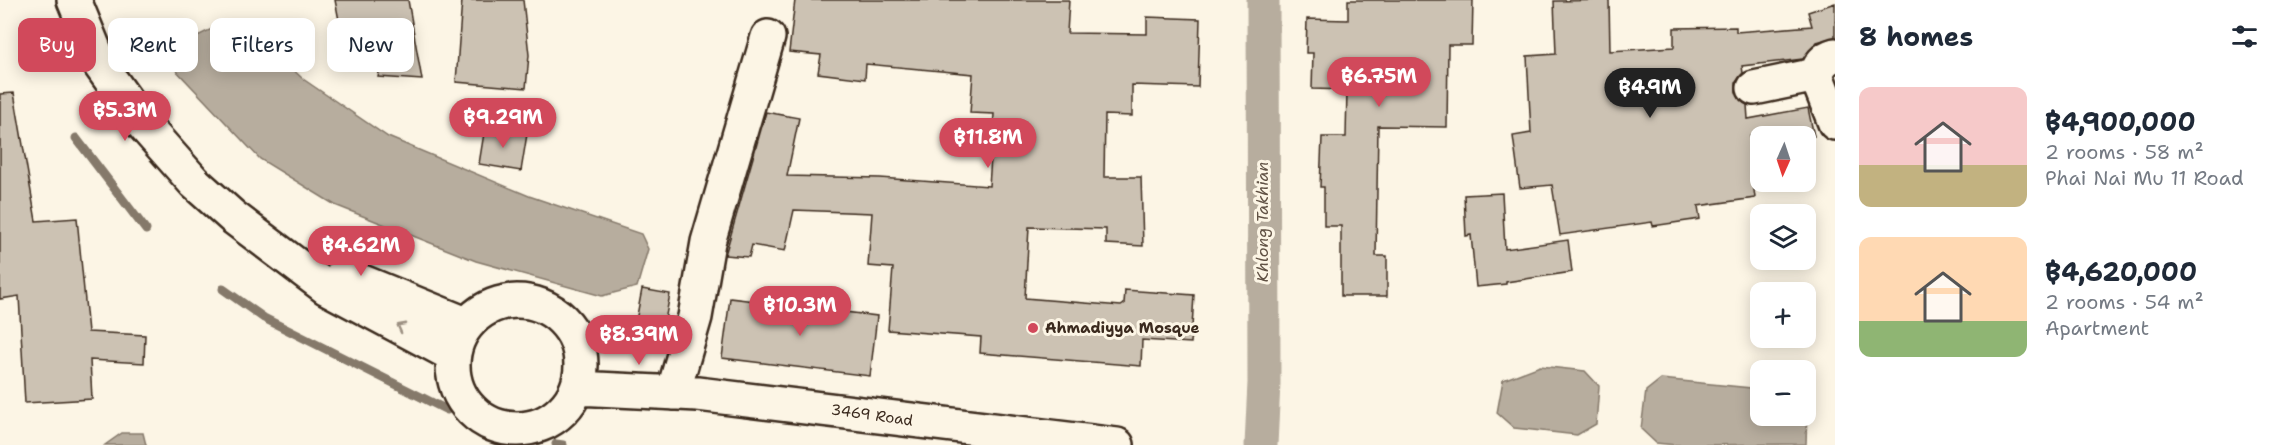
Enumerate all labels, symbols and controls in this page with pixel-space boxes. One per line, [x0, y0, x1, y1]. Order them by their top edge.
chip: Buy [18, 18, 96, 72]
chip: Rent [108, 18, 198, 72]
chip: Filters [210, 18, 315, 72]
chip: New [327, 18, 414, 72]
text: 8 homes [1859, 19, 1973, 54]
icon: filters [2228, 20, 2261, 53]
pin: ฿6.75M [1330, 57, 1428, 108]
text: ฿6.75M [1341, 63, 1417, 89]
pin: ฿4.9M [1608, 68, 1692, 119]
text: ฿4.9M [1618, 74, 1682, 100]
pin: ฿5.3M [83, 91, 167, 142]
text: ฿5.3M [93, 97, 157, 123]
pin: ฿9.29M [454, 98, 552, 149]
text: ฿9.29M [463, 104, 543, 130]
text: ฿4,900,000 [2045, 104, 2196, 139]
icon: home [1907, 111, 1979, 183]
pin: ฿11.8M [939, 118, 1037, 169]
text: ฿11.8M [953, 124, 1023, 150]
north arrow [1750, 126, 1816, 192]
map controls [1750, 126, 1816, 426]
text: 2 rooms · 58 m² [2045, 139, 2204, 165]
water label: Khlong Takhian [1252, 162, 1273, 282]
text: Phai Nai Mu 11 Road [2045, 165, 2244, 191]
button: layers [1750, 204, 1816, 270]
pin: ฿4.62M [312, 226, 410, 277]
text: ฿4.62M [322, 232, 400, 258]
text: ฿4,620,000 [2045, 254, 2197, 289]
icon: home [1907, 261, 1979, 333]
button: + [1750, 282, 1816, 348]
pin: ฿10.3M [751, 286, 849, 337]
text: 2 rooms · 54 m² [2045, 289, 2204, 315]
text: ฿10.3M [763, 292, 837, 318]
pin: ฿8.39M [590, 315, 688, 366]
text: Apartment [2045, 315, 2149, 341]
place label: Ahmadiyya Mosque [1045, 318, 1200, 338]
text: ฿8.39M [599, 321, 679, 347]
marker: Ahmadiyya Mosque [1026, 321, 1040, 335]
one-way arrow [397, 323, 407, 334]
button: − [1750, 360, 1816, 426]
street label: 3469 Road [830, 399, 915, 431]

